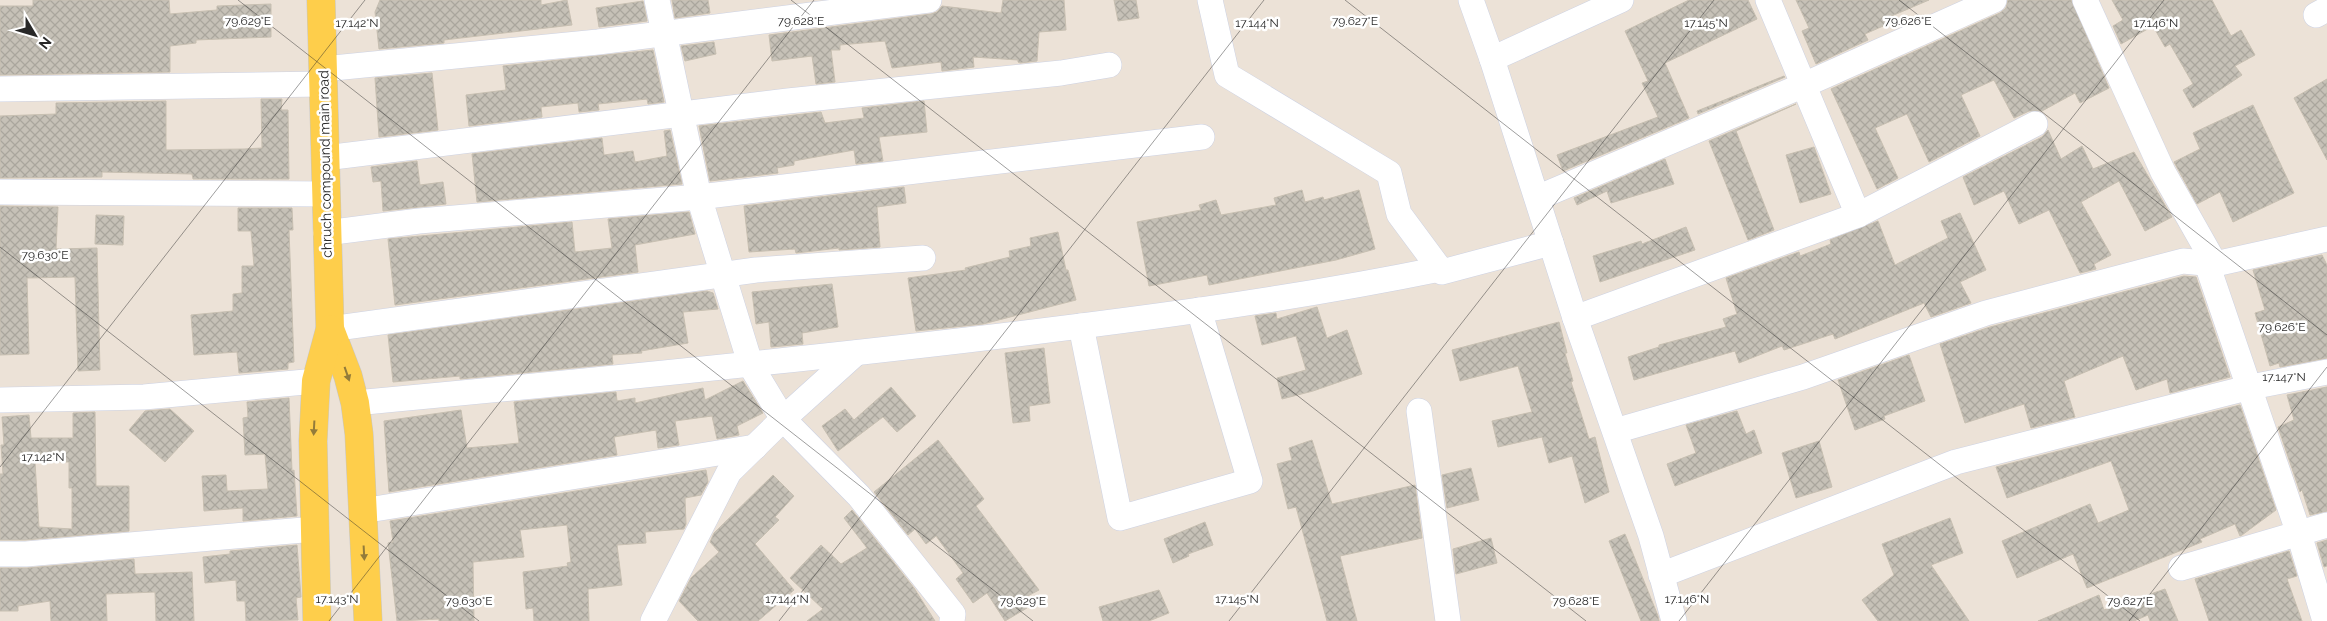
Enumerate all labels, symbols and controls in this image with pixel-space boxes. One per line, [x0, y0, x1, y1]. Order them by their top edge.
north arrow [10, 10, 60, 60]
text: 79.629°E [225, 14, 271, 28]
text: 79.628°E [778, 14, 824, 28]
text: 79.627°E [1332, 14, 1378, 28]
text: 79.626°E [1885, 14, 1931, 28]
text: 17.142°N [335, 16, 379, 30]
text: 17.144°N [1235, 16, 1279, 30]
text: 17.145°N [1684, 16, 1728, 30]
text: 17.146°N [2134, 16, 2178, 30]
text: N [36, 34, 55, 52]
street label: chruch compound main road [315, 70, 335, 258]
text: 79.630°E [22, 248, 68, 262]
text: 79.626°E [2259, 320, 2305, 334]
one-way arrow [343, 367, 351, 382]
text: 17.147°N [2262, 370, 2306, 384]
one-way arrow [309, 420, 317, 436]
text: 17.142°N [21, 450, 65, 464]
one-way arrow [361, 545, 369, 561]
text: 17.143°N [315, 592, 359, 606]
text: 17.144°N [765, 592, 809, 606]
text: 17.145°N [1215, 592, 1259, 606]
text: 17.146°N [1665, 592, 1709, 606]
text: 79.630°E [446, 594, 492, 608]
text: 79.629°E [1000, 594, 1046, 608]
text: 79.628°E [1553, 594, 1599, 608]
text: 79.627°E [2107, 594, 2153, 608]

